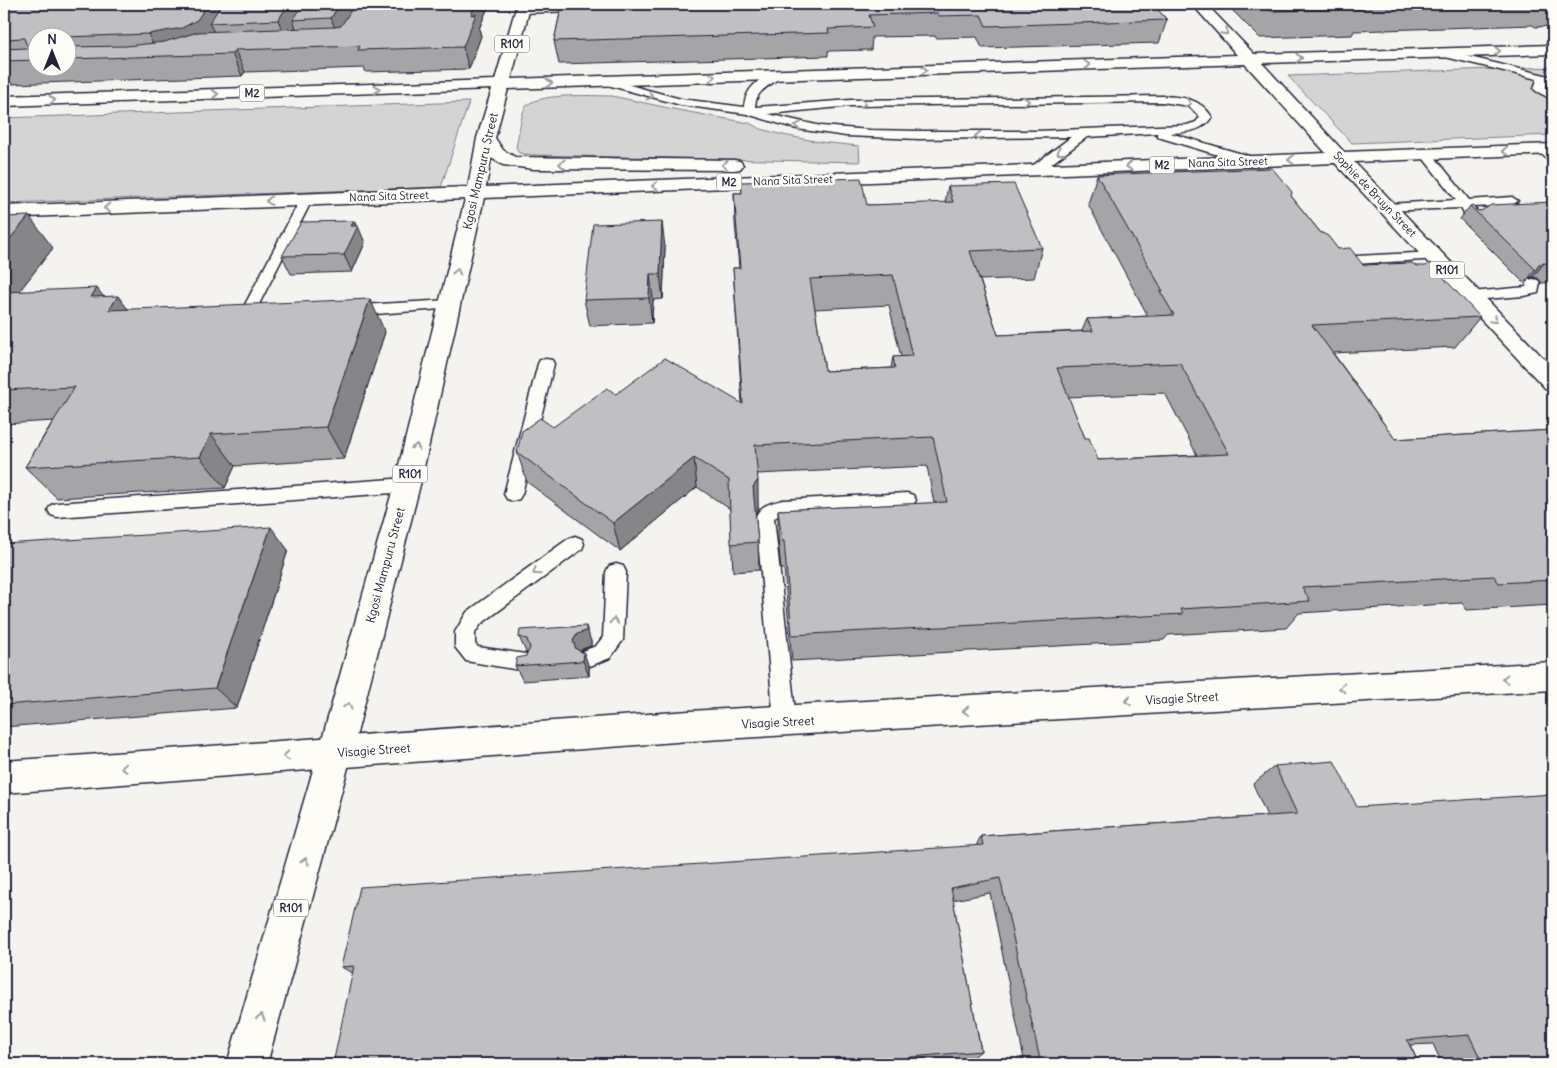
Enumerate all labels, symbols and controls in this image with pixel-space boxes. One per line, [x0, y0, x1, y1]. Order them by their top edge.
one-way arrow [1219, 26, 1228, 35]
north arrow [28, 28, 78, 78]
text: N [47, 30, 57, 48]
road number: R101 [494, 36, 530, 52]
one-way arrow [1493, 46, 1501, 57]
one-way arrow [1296, 53, 1304, 63]
one-way arrow [1083, 60, 1091, 70]
one-way arrow [920, 65, 928, 75]
one-way arrow [708, 72, 716, 82]
one-way arrow [546, 77, 554, 88]
one-way arrow [374, 83, 382, 94]
road number: M2 [240, 85, 264, 102]
one-way arrow [212, 89, 219, 99]
one-way arrow [645, 90, 654, 100]
one-way arrow [49, 94, 57, 105]
one-way arrow [1022, 96, 1030, 106]
one-way arrow [1183, 97, 1191, 107]
one-way arrow [860, 98, 868, 108]
street label: Kgosi Mampuru Street [459, 111, 501, 231]
one-way arrow [794, 121, 803, 132]
one-way arrow [973, 131, 981, 141]
one-way arrow [1056, 146, 1066, 155]
one-way arrow [1500, 146, 1508, 156]
street label: Sophie de Bruyn Street [1331, 148, 1420, 240]
street label: Nana Sita Street [1188, 154, 1268, 170]
one-way arrow [1287, 155, 1295, 165]
road number: M2 [1150, 156, 1174, 174]
one-way arrow [558, 159, 566, 169]
one-way arrow [720, 160, 728, 170]
one-way arrow [1125, 161, 1133, 172]
street label: Nana Sita Street [753, 172, 833, 188]
road number: M2 [716, 173, 742, 190]
one-way arrow [651, 180, 659, 191]
street label: Nana Sita Street [349, 188, 429, 204]
one-way arrow [265, 196, 273, 207]
one-way arrow [103, 203, 110, 213]
road number: R101 [1430, 262, 1464, 278]
one-way arrow [451, 267, 462, 276]
one-way arrow [1488, 314, 1497, 323]
one-way arrow [410, 443, 421, 452]
road number: R101 [392, 466, 428, 482]
street label: Kgosi Mampuru Street [362, 505, 408, 625]
one-way arrow [532, 566, 541, 575]
one-way arrow [609, 616, 619, 624]
one-way arrow [1500, 673, 1508, 684]
one-way arrow [1338, 683, 1346, 694]
street label: Visagie Street [1145, 689, 1219, 707]
one-way arrow [1123, 695, 1131, 706]
one-way arrow [342, 702, 352, 710]
one-way arrow [961, 705, 969, 716]
street label: Visagie Street [741, 713, 815, 731]
street label: Visagie Street [337, 740, 411, 760]
one-way arrow [282, 751, 290, 762]
one-way arrow [120, 762, 128, 773]
one-way arrow [299, 857, 309, 865]
road number: R101 [274, 900, 308, 916]
one-way arrow [255, 1014, 265, 1022]

